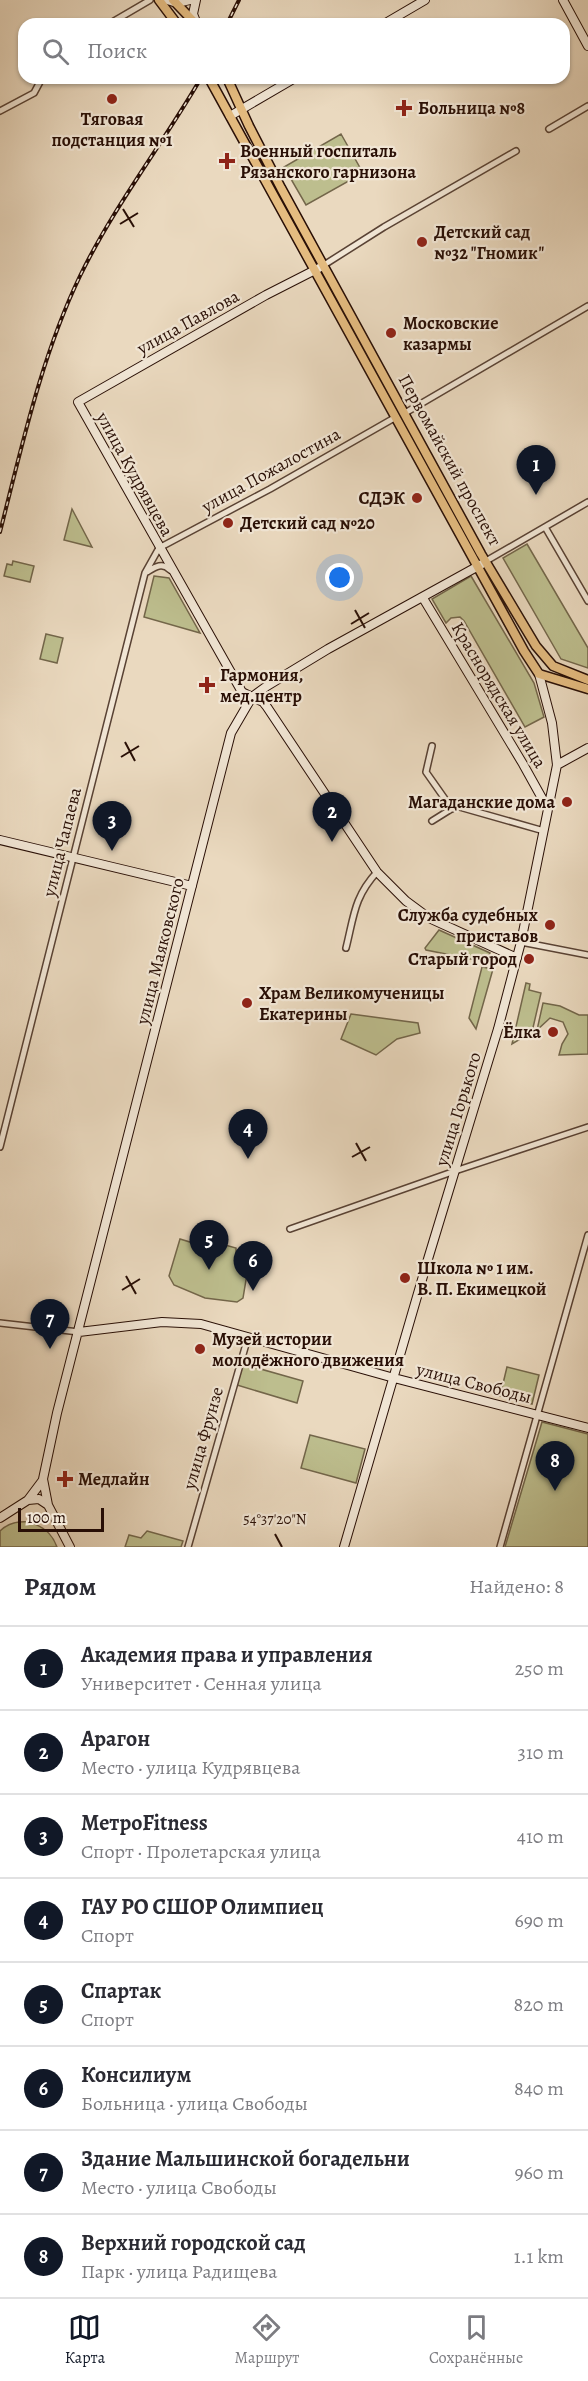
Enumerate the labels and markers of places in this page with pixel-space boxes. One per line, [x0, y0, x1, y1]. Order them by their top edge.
marker: Тяговая подстанция №1 [105, 92, 119, 106]
place label: Больница №8 [418, 96, 525, 120]
marker: Больница №8 [395, 99, 413, 117]
place label: Тяговая подстанция №1 [51, 107, 173, 152]
place label: Военный госпиталь Рязанского гарнизона [240, 139, 417, 184]
marker: Военный госпиталь Рязанского гарнизона [218, 152, 236, 170]
place label: Детский сад №32 "Гномик" [434, 220, 544, 265]
marker: Детский сад №32 "Гномик" [415, 235, 429, 249]
place label: Московские казармы [403, 311, 499, 356]
marker: Московские казармы [384, 326, 398, 340]
pin: 1 [516, 446, 556, 495]
place label: СДЭК [359, 486, 405, 510]
marker: СДЭК [410, 491, 424, 505]
place label: Детский сад №20 [240, 511, 375, 535]
marker: Детский сад №20 [221, 516, 235, 530]
place label: Гармония, мед.центр [220, 663, 303, 708]
marker: Гармония, мед.центр [198, 676, 216, 694]
place label: Магаданские дома [408, 790, 555, 814]
pin: 2 [312, 792, 352, 842]
marker: Магаданские дома [560, 795, 574, 809]
pin: 3 [92, 802, 132, 851]
place label: Служба судебных приставов [398, 903, 539, 948]
marker: Служба судебных приставов [543, 918, 557, 932]
place label: Старый город [408, 947, 517, 971]
marker: Старый город [522, 952, 536, 966]
place label: Храм Великомученицы Екатерины [259, 981, 445, 1026]
marker: Храм Великомученицы Екатерины [240, 996, 254, 1010]
place label: Ёлка [503, 1020, 541, 1044]
marker: Ёлка [546, 1025, 560, 1039]
pin: 4 [228, 1110, 268, 1159]
pin: 5 [190, 1220, 228, 1270]
pin: 6 [234, 1242, 272, 1291]
place label: Школа № 1 им. В. П. Екимецкой [417, 1256, 547, 1301]
marker: Школа № 1 им. В. П. Екимецкой [398, 1271, 412, 1285]
pin: 7 [31, 1300, 70, 1349]
place label: Музей истории молодёжного движения [212, 1327, 404, 1372]
marker: Музей истории молодёжного движения [193, 1342, 207, 1356]
pin: 8 [536, 1442, 574, 1491]
place label: Медлайн [78, 1467, 150, 1491]
marker: Медлайн [56, 1470, 74, 1488]

